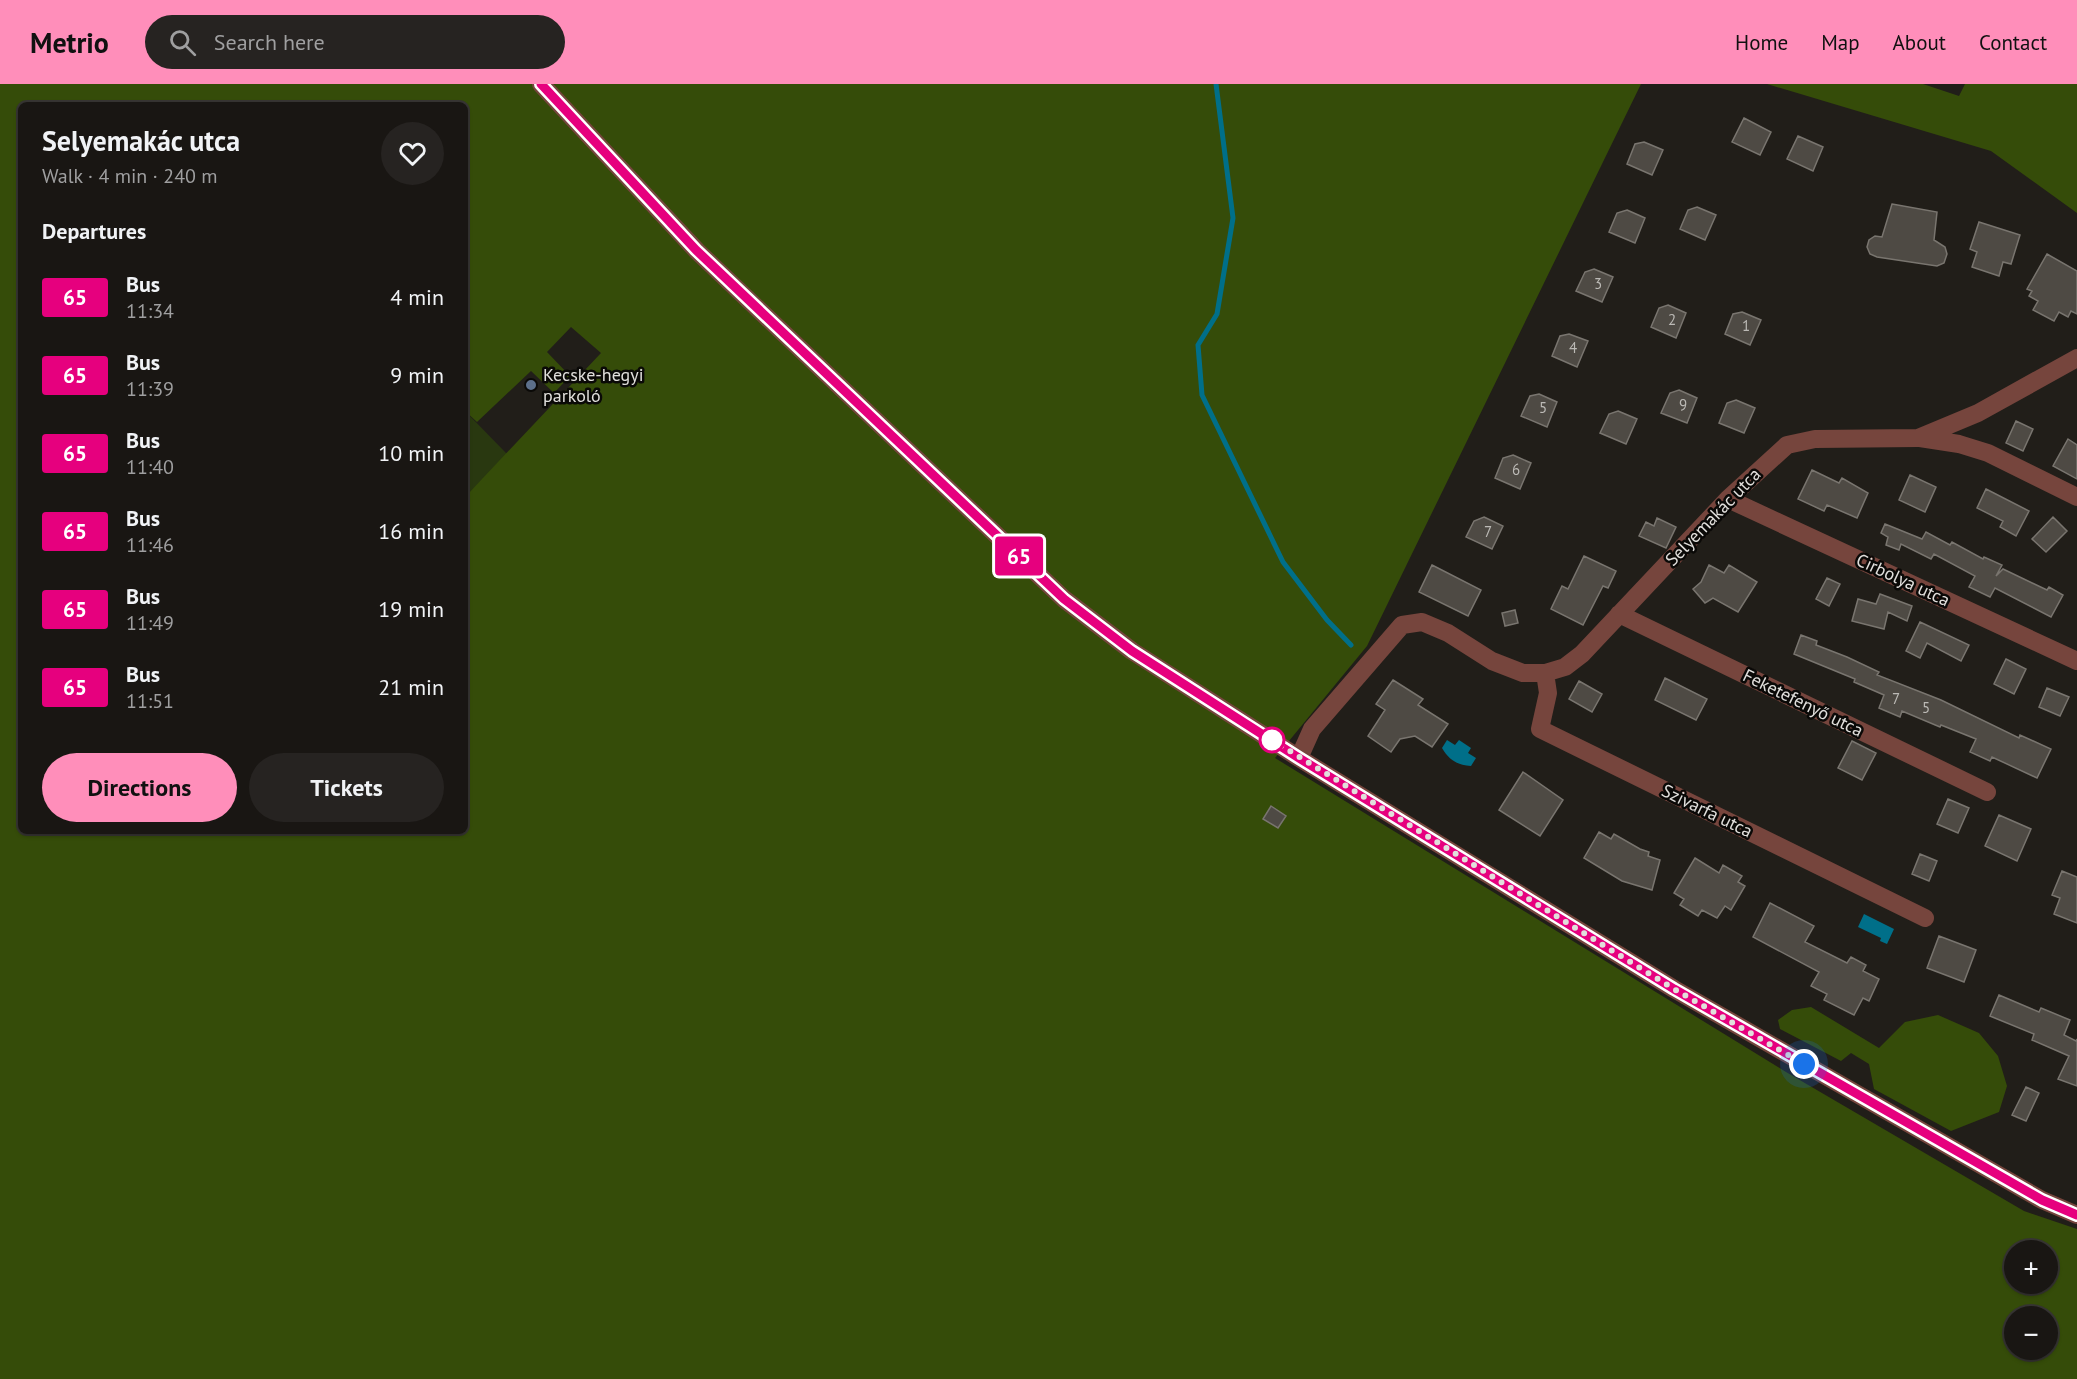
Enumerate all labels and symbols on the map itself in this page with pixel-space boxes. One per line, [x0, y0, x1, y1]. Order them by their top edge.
house number: 3 [1594, 274, 1602, 293]
house number: 2 [1668, 310, 1676, 329]
house number: 1 [1742, 316, 1750, 335]
house number: 4 [1569, 338, 1577, 357]
place label: Kecske-hegyi parkoló [543, 363, 643, 407]
marker: Kecske-hegyi parkoló [524, 378, 538, 392]
house number: 9 [1679, 395, 1687, 414]
house number: 5 [1539, 398, 1547, 417]
house number: 6 [1512, 460, 1520, 479]
street label: Selyemakác utca [1660, 463, 1765, 571]
house number: 7 [1484, 522, 1492, 541]
line badge: 65 [992, 536, 1046, 576]
street label: Cirbolya utca [1853, 548, 1954, 611]
street label: Feketefenyő utca [1739, 664, 1867, 742]
house number: 7 [1892, 689, 1900, 708]
house number: 5 [1922, 698, 1930, 717]
unlabelled marker [1259, 727, 1285, 753]
street label: Szivarfa utca [1658, 779, 1756, 842]
your location [1789, 1049, 1819, 1079]

